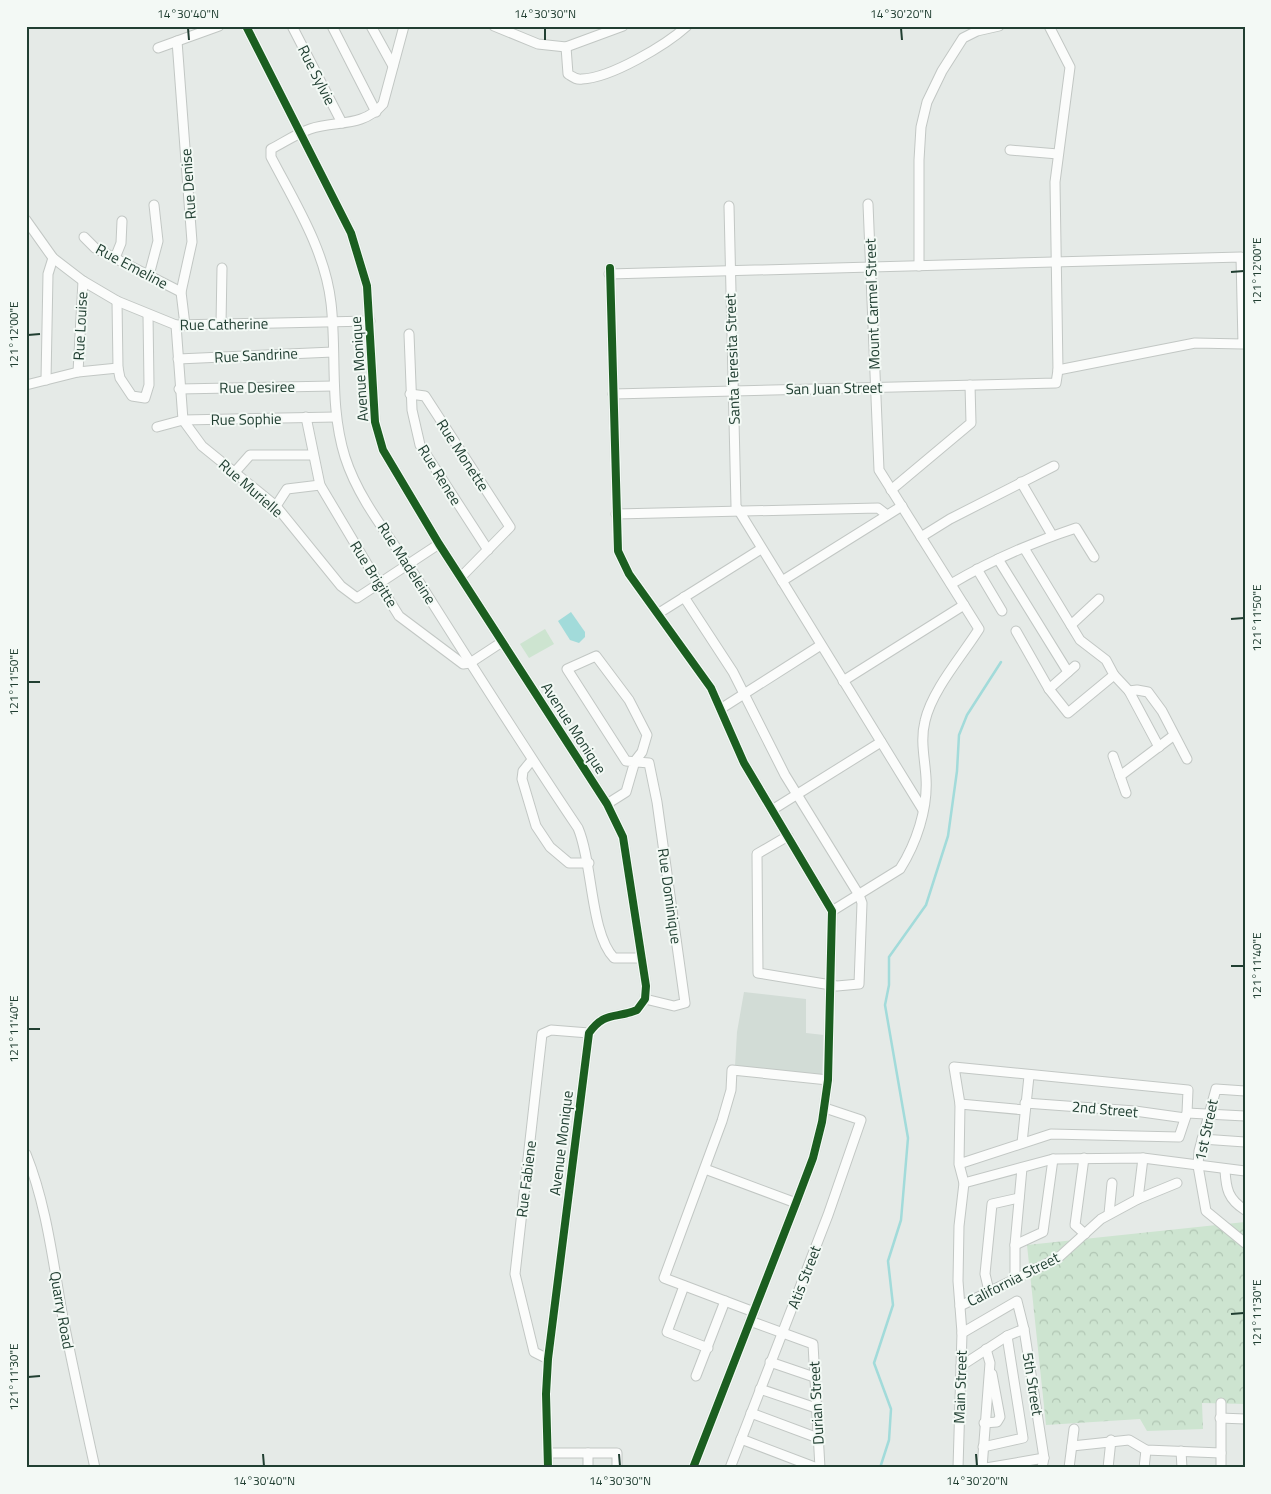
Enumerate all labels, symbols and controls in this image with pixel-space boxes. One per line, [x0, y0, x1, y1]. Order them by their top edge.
text: 14°30'40"N [157, 4, 219, 23]
text: 14°30'30"N [514, 4, 576, 23]
text: 14°30'20"N [870, 4, 932, 23]
street label: Rue Sylvie [292, 41, 342, 109]
street label: Rue Denise [174, 148, 202, 220]
street label: Rue Emeline [92, 237, 172, 295]
street label: Mount Carmel Street [858, 237, 886, 370]
text: 121°12'00"E [1247, 237, 1266, 305]
street label: Rue Louise [67, 291, 93, 361]
street label: Santa Teresita Street [718, 292, 746, 425]
text: 121°12'00"E [4, 301, 23, 369]
street label: Rue Catherine [179, 312, 269, 336]
street label: Avenue Monique [344, 316, 374, 422]
street label: Rue Sandrine [214, 341, 298, 369]
street label: Rue Desiree [219, 375, 295, 399]
street label: San Juan Street [785, 376, 883, 400]
street label: Rue Sophie [210, 407, 282, 431]
street label: Rue Monette [431, 414, 495, 496]
street label: Rue Renee [412, 440, 468, 510]
street label: Rue Murielle [214, 453, 288, 523]
street label: Rue Madeleine [372, 517, 442, 609]
street label: Rue Brigitte [344, 536, 404, 612]
text: 121°11'50"E [1247, 584, 1266, 652]
text: 121°11'50"E [4, 648, 23, 716]
street label: Avenue Monique [536, 678, 612, 778]
street label: Rue Dominique [652, 847, 688, 945]
text: 121°11'40"E [1247, 932, 1266, 1000]
text: 121°11'40"E [4, 995, 23, 1063]
street label: Avenue Monique [543, 1089, 579, 1197]
street label: 2nd Street [1071, 1095, 1140, 1123]
street label: 1st Street [1188, 1096, 1224, 1163]
street label: Rue Fabiene [510, 1139, 542, 1219]
street label: Atis Street [781, 1241, 827, 1312]
street label: California Street [963, 1245, 1064, 1312]
street label: Quarry Road [44, 1269, 80, 1351]
text: 121°11'30"E [1247, 1279, 1266, 1347]
text: 121°11'30"E [4, 1343, 23, 1411]
street label: Main Street [947, 1349, 973, 1424]
street label: 5th Street [1017, 1351, 1049, 1418]
street label: Durian Street [802, 1360, 830, 1445]
text: 14°30'40"N [233, 1471, 295, 1490]
text: 14°30'30"N [589, 1471, 651, 1490]
text: 14°30'20"N [946, 1471, 1008, 1490]

